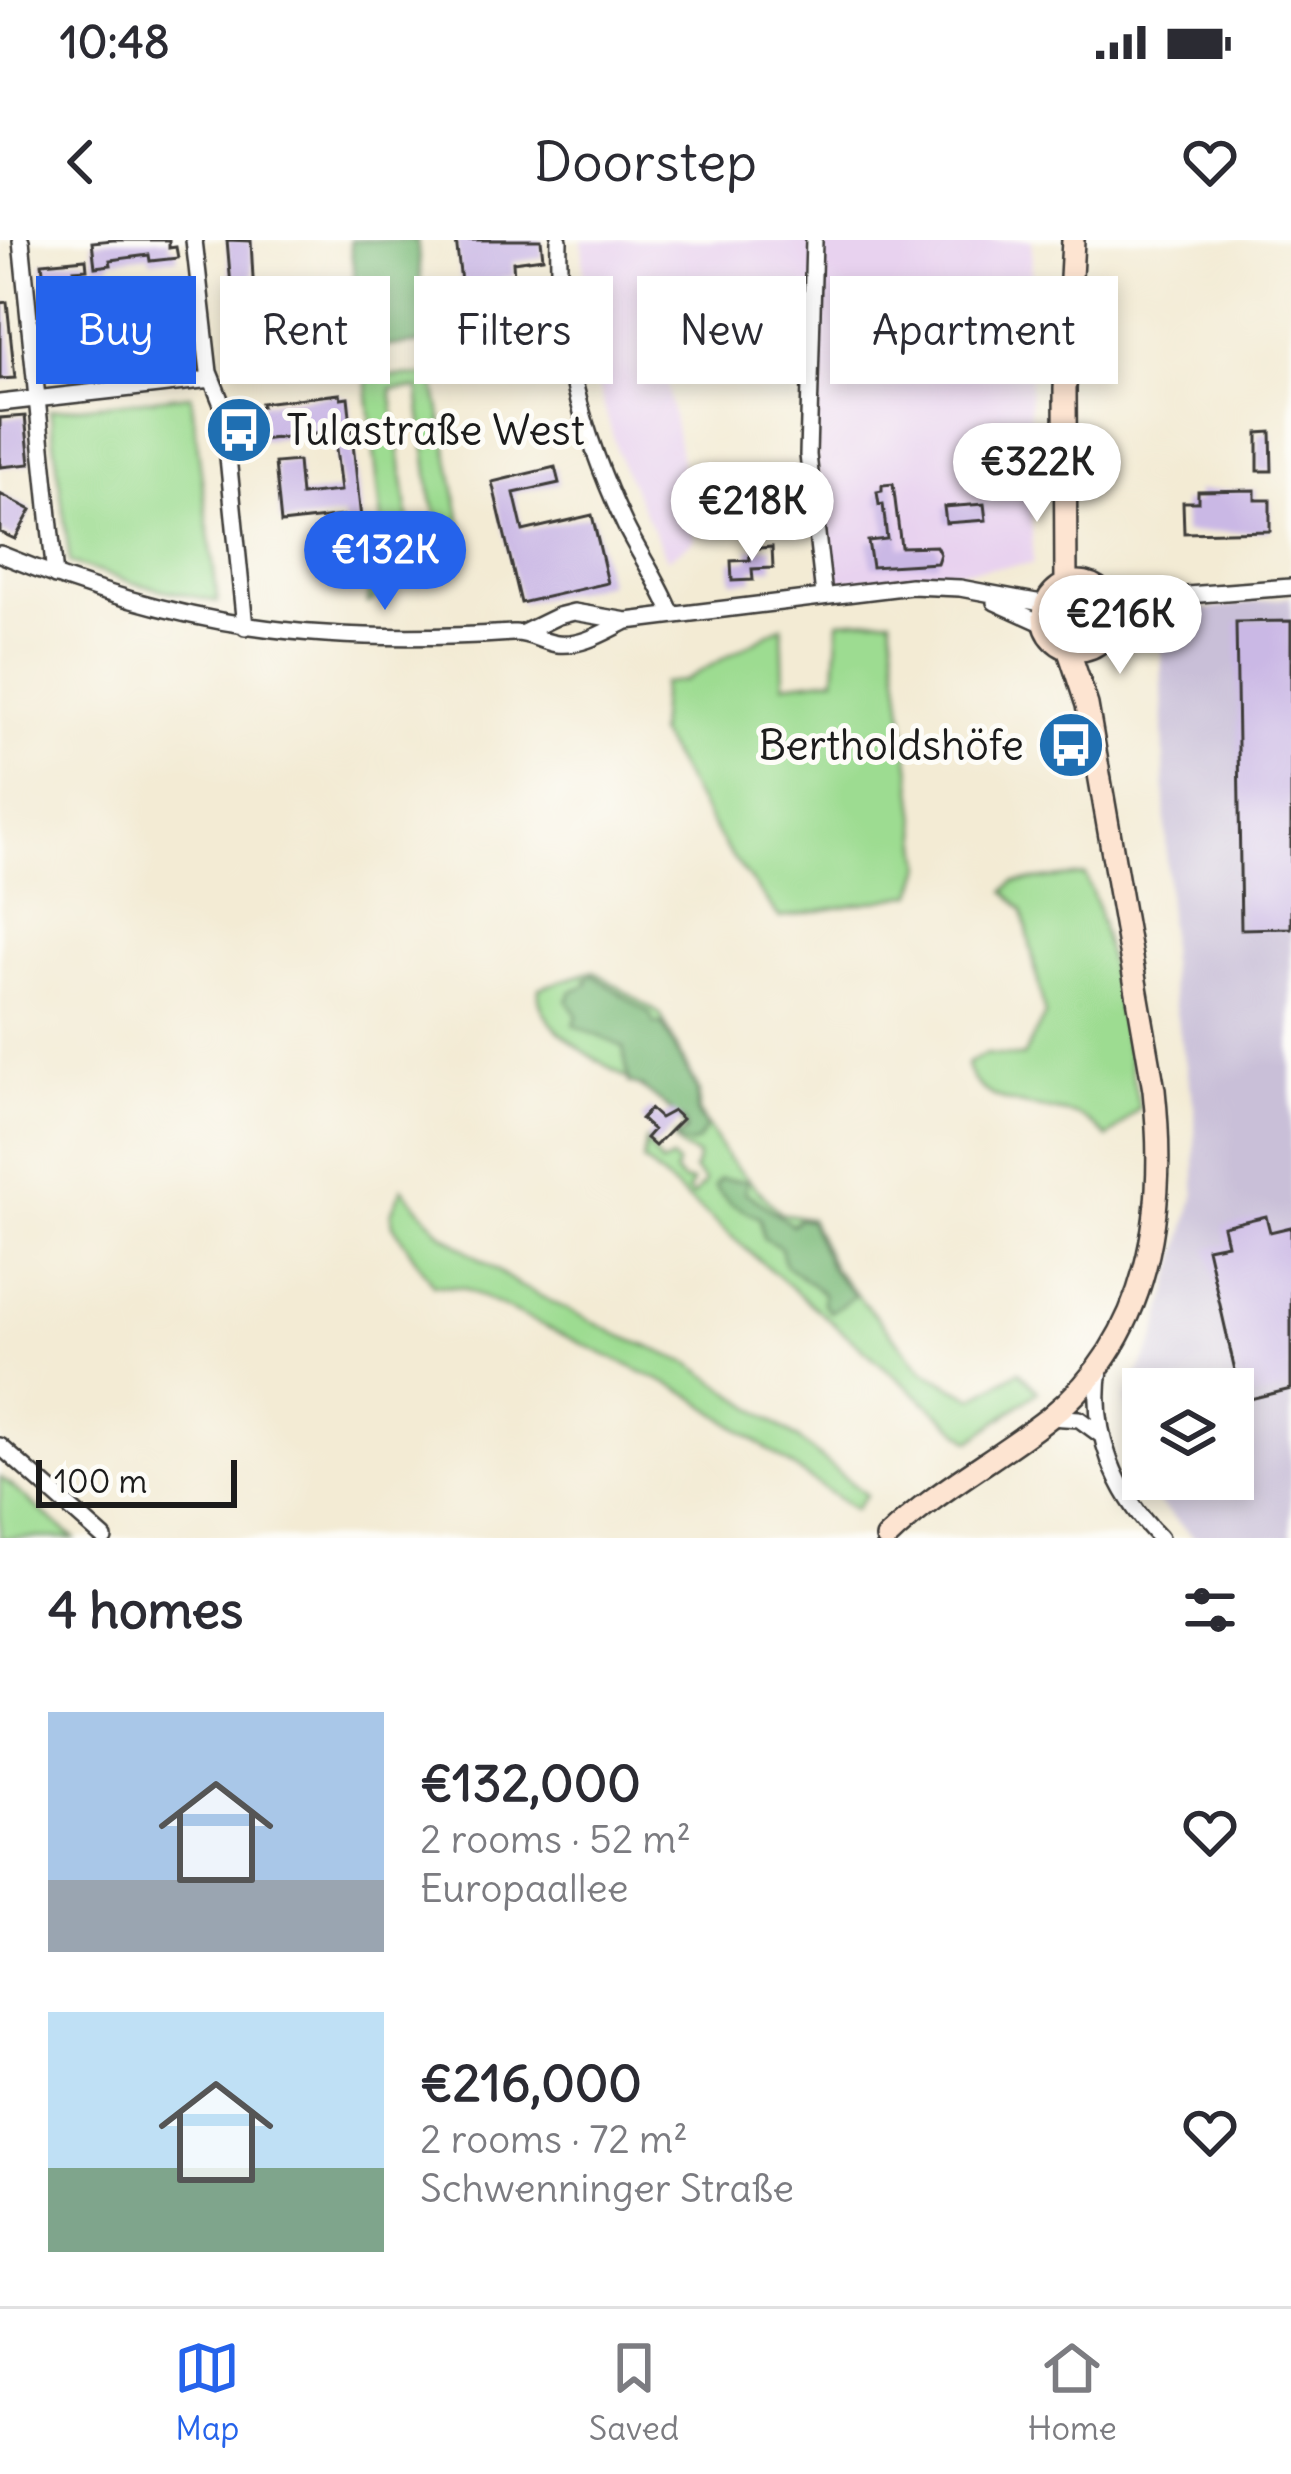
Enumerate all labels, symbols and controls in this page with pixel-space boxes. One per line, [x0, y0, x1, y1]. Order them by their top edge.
text: 10:48 [60, 14, 170, 70]
text: Doorstep [534, 128, 757, 196]
icon: back [48, 129, 114, 195]
icon: heart [1177, 129, 1243, 195]
chip: Buy [36, 276, 196, 384]
chip: Rent [220, 276, 390, 384]
chip: Filters [414, 276, 613, 384]
chip: New [637, 276, 806, 384]
chip: Apartment [830, 276, 1118, 384]
bus stop icon: Tulastraße West [204, 395, 274, 465]
place label: Tulastraße West [286, 404, 585, 456]
pin: €322K [953, 423, 1121, 525]
text: €322K [980, 437, 1094, 486]
pin: €218K [668, 462, 836, 564]
text: €218K [698, 476, 806, 525]
pin: €132K [301, 511, 469, 613]
text: €132K [331, 525, 439, 574]
pin: €216K [1036, 575, 1204, 677]
text: €216K [1066, 589, 1174, 638]
bus stop icon: Bertholdshöfe [1036, 710, 1106, 780]
place label: Bertholdshöfe [759, 719, 1024, 771]
map controls [1122, 1368, 1254, 1500]
button: layers [1122, 1368, 1254, 1500]
scale bar [36, 1454, 237, 1507]
text: 100 m [54, 1460, 147, 1502]
icon: filters [1177, 1577, 1243, 1643]
text: 4 homes [48, 1578, 243, 1642]
text: €132,000 [420, 1751, 641, 1815]
icon: home [144, 1760, 288, 1904]
icon: heart [1177, 1799, 1243, 1865]
text: 2 rooms · 52 m² [420, 1815, 691, 1864]
text: Europaallee [420, 1864, 629, 1913]
text: €216,000 [420, 2051, 642, 2115]
icon: home [144, 2060, 288, 2204]
icon: heart [1177, 2099, 1243, 2165]
text: 2 rooms · 72 m² [420, 2115, 688, 2164]
text: Schwenninger Straße [420, 2164, 794, 2213]
tab: Map [174, 2335, 240, 2449]
tab: Saved [589, 2335, 679, 2449]
tab: Home [1028, 2335, 1117, 2449]

